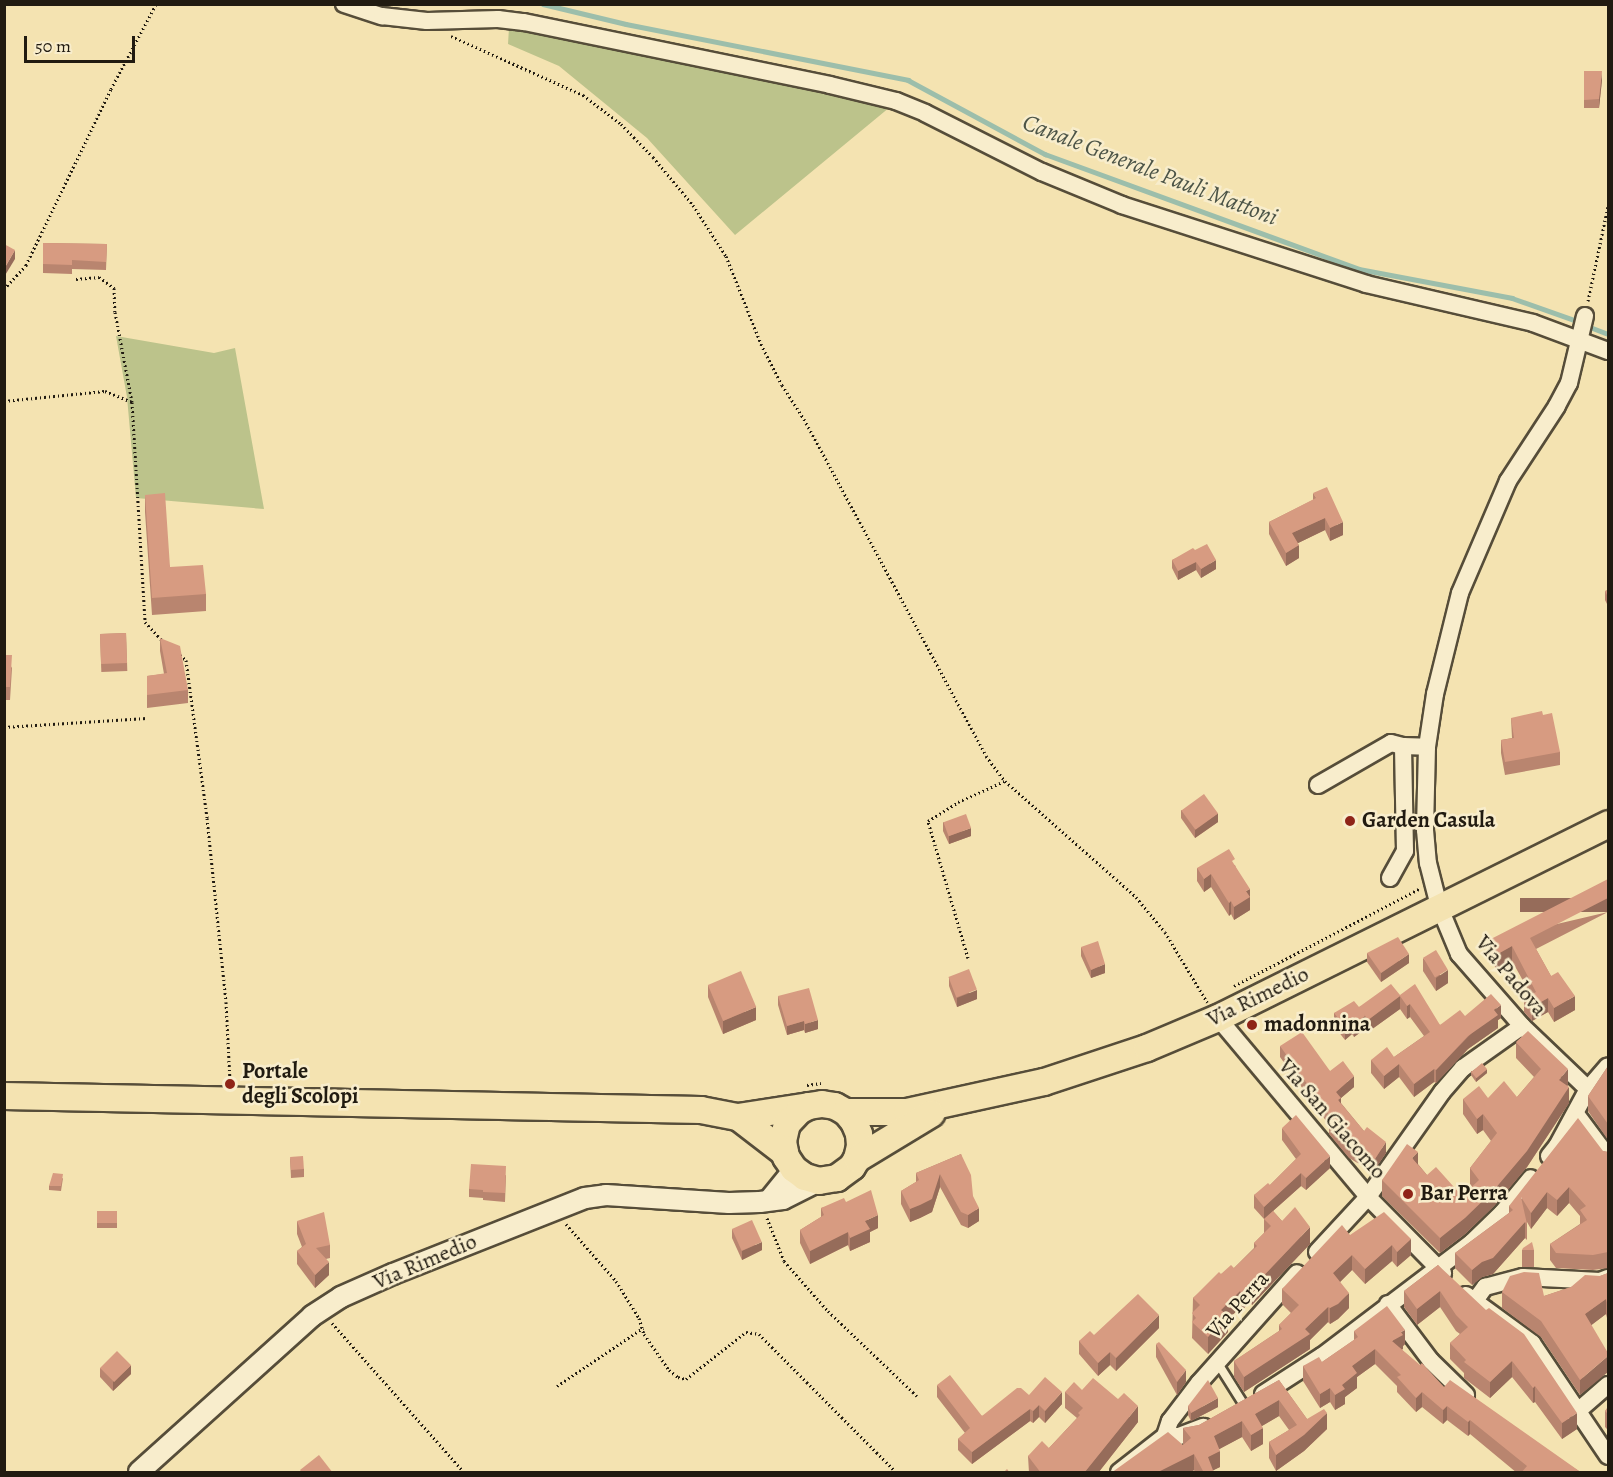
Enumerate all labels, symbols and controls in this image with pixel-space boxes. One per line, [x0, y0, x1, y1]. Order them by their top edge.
scale bar [27, 24, 138, 62]
text: 50 m [35, 34, 71, 58]
water label: Canale Generale Pauli Mattoni [1018, 108, 1282, 232]
place label: Garden Casula [1362, 808, 1495, 834]
marker: Garden Casula [1343, 814, 1357, 828]
street label: Via Padova [1470, 930, 1552, 1022]
street label: Via Rimedio [1203, 961, 1313, 1033]
place label: madonnina [1264, 1012, 1370, 1038]
marker: madonnina [1245, 1018, 1259, 1032]
street label: Via San Giacomo [1272, 1053, 1392, 1185]
place label: Portale degli Scolopi [242, 1058, 358, 1110]
marker: Portale degli Scolopi [223, 1077, 237, 1091]
place label: Bar Perra [1420, 1181, 1508, 1207]
marker: Bar Perra [1401, 1187, 1415, 1201]
street label: Via Rimedio [369, 1228, 481, 1296]
street label: Via Perra [1201, 1266, 1275, 1344]

